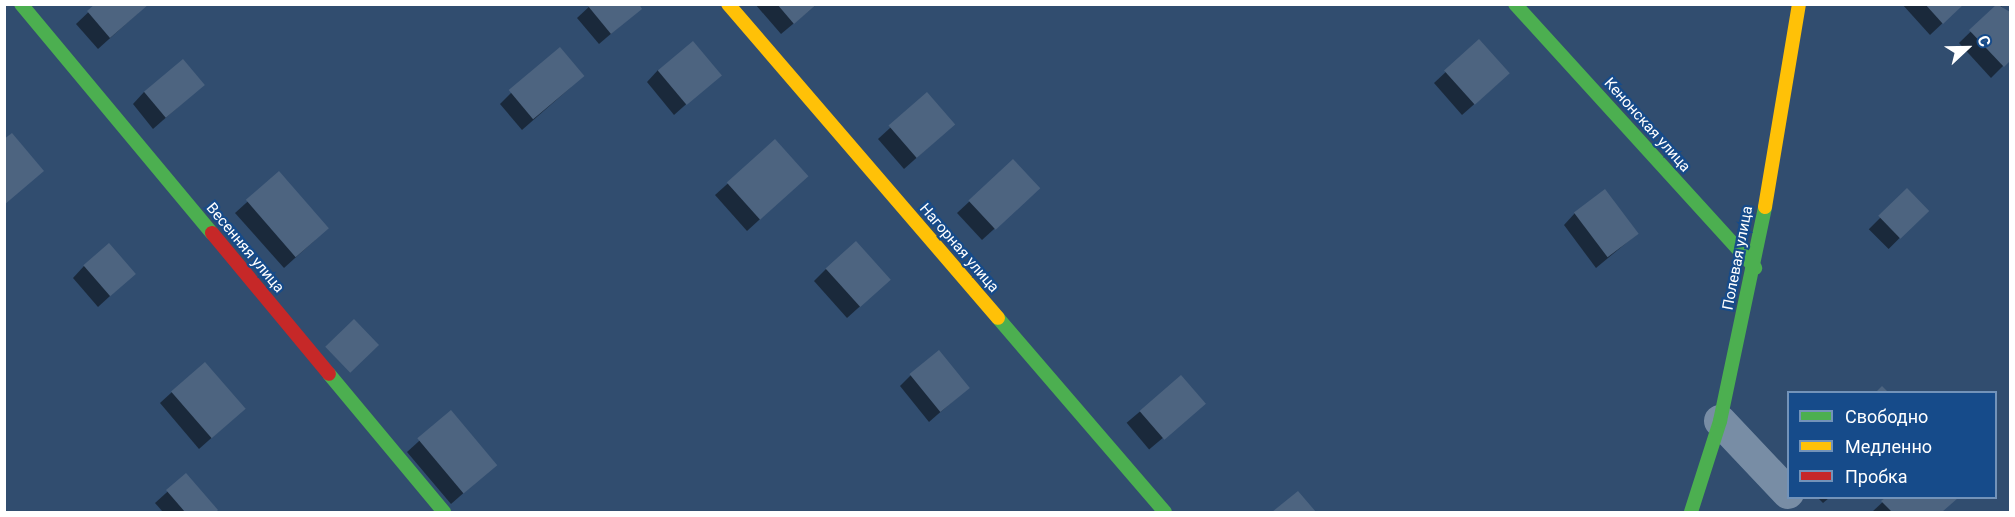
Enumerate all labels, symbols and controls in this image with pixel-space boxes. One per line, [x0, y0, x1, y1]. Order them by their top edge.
north arrow [1937, 18, 1997, 78]
text: С [1973, 33, 1995, 49]
street label: Кенонская улица [1600, 74, 1694, 176]
street label: Весенняя улица [202, 199, 288, 297]
street label: Нагорная улица [915, 200, 1003, 296]
street label: Полевая улица [1719, 204, 1757, 312]
legend [1787, 391, 1997, 499]
text: Свободно [1845, 406, 1928, 427]
text: Медленно [1845, 436, 1932, 457]
text: Пробка [1845, 466, 1908, 487]

